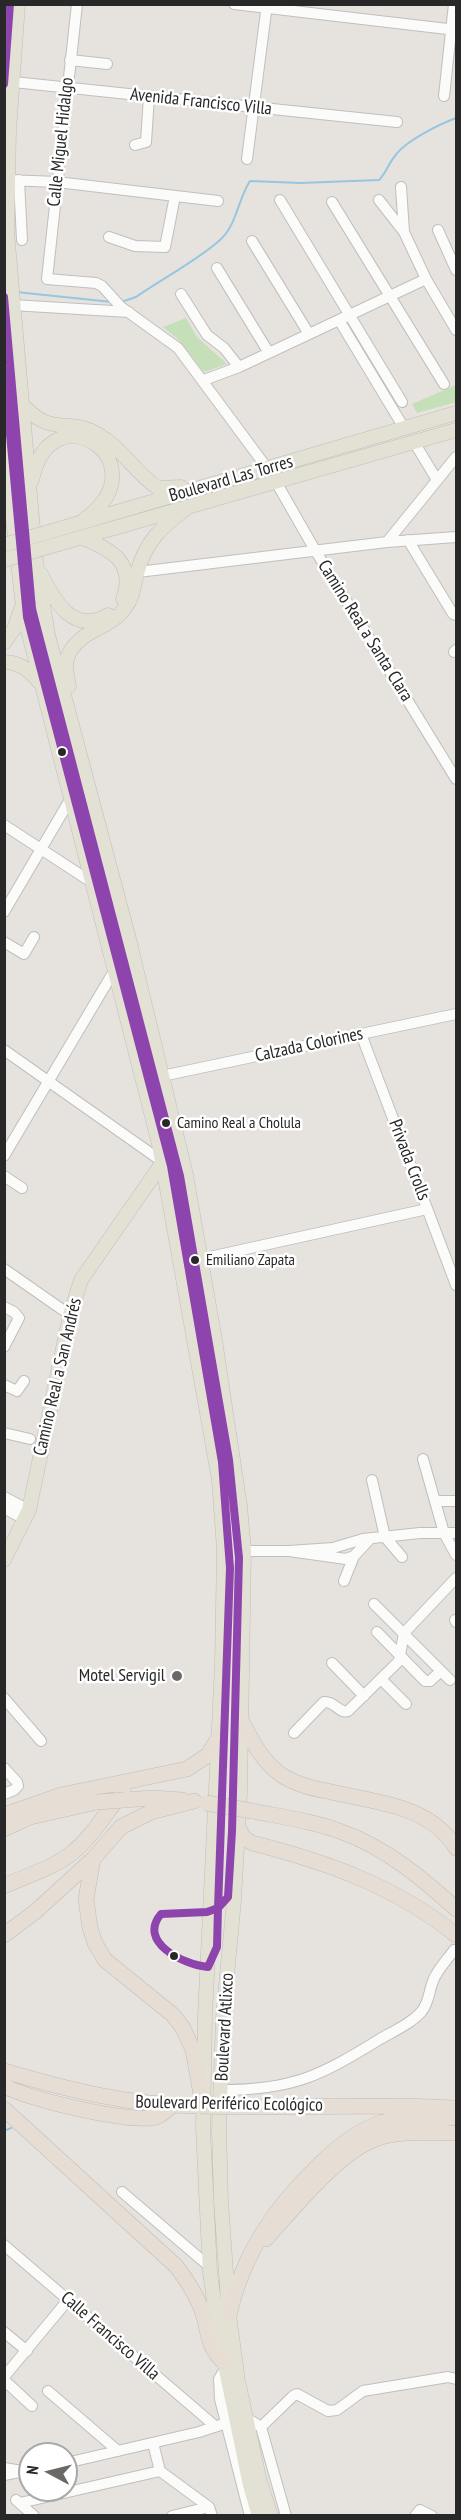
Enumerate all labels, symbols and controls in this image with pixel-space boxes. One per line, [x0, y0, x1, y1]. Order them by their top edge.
street label: Calle Miguel Hidalgo [43, 76, 79, 208]
street label: Avenida Francisco Villa [129, 84, 273, 120]
street label: Boulevard Las Torres [167, 451, 295, 507]
street label: Camino Real a Santa Clara [313, 556, 417, 706]
unlabelled marker [56, 746, 68, 758]
street label: Calzada Colorines [253, 1023, 365, 1067]
place label: Camino Real a Cholula [177, 1113, 301, 1133]
marker: Camino Real a Cholula [160, 1117, 172, 1129]
street label: Privada Crolls [384, 1117, 434, 1203]
place label: Emiliano Zapata [206, 1250, 295, 1270]
marker: Emiliano Zapata [189, 1254, 201, 1266]
street label: Camino Real a San Andrés [29, 1296, 87, 1458]
place label: Motel Servigil [79, 1665, 165, 1687]
marker: Motel Servigil [170, 1669, 184, 1683]
unlabelled marker [168, 1950, 180, 1962]
street label: Boulevard Atlixco [211, 1972, 239, 2082]
street label: Boulevard Periférico Ecológico [135, 2092, 323, 2116]
street label: Calle Francisco Villa [56, 2287, 164, 2385]
north arrow [18, 2442, 78, 2502]
text: N [22, 2465, 43, 2476]

